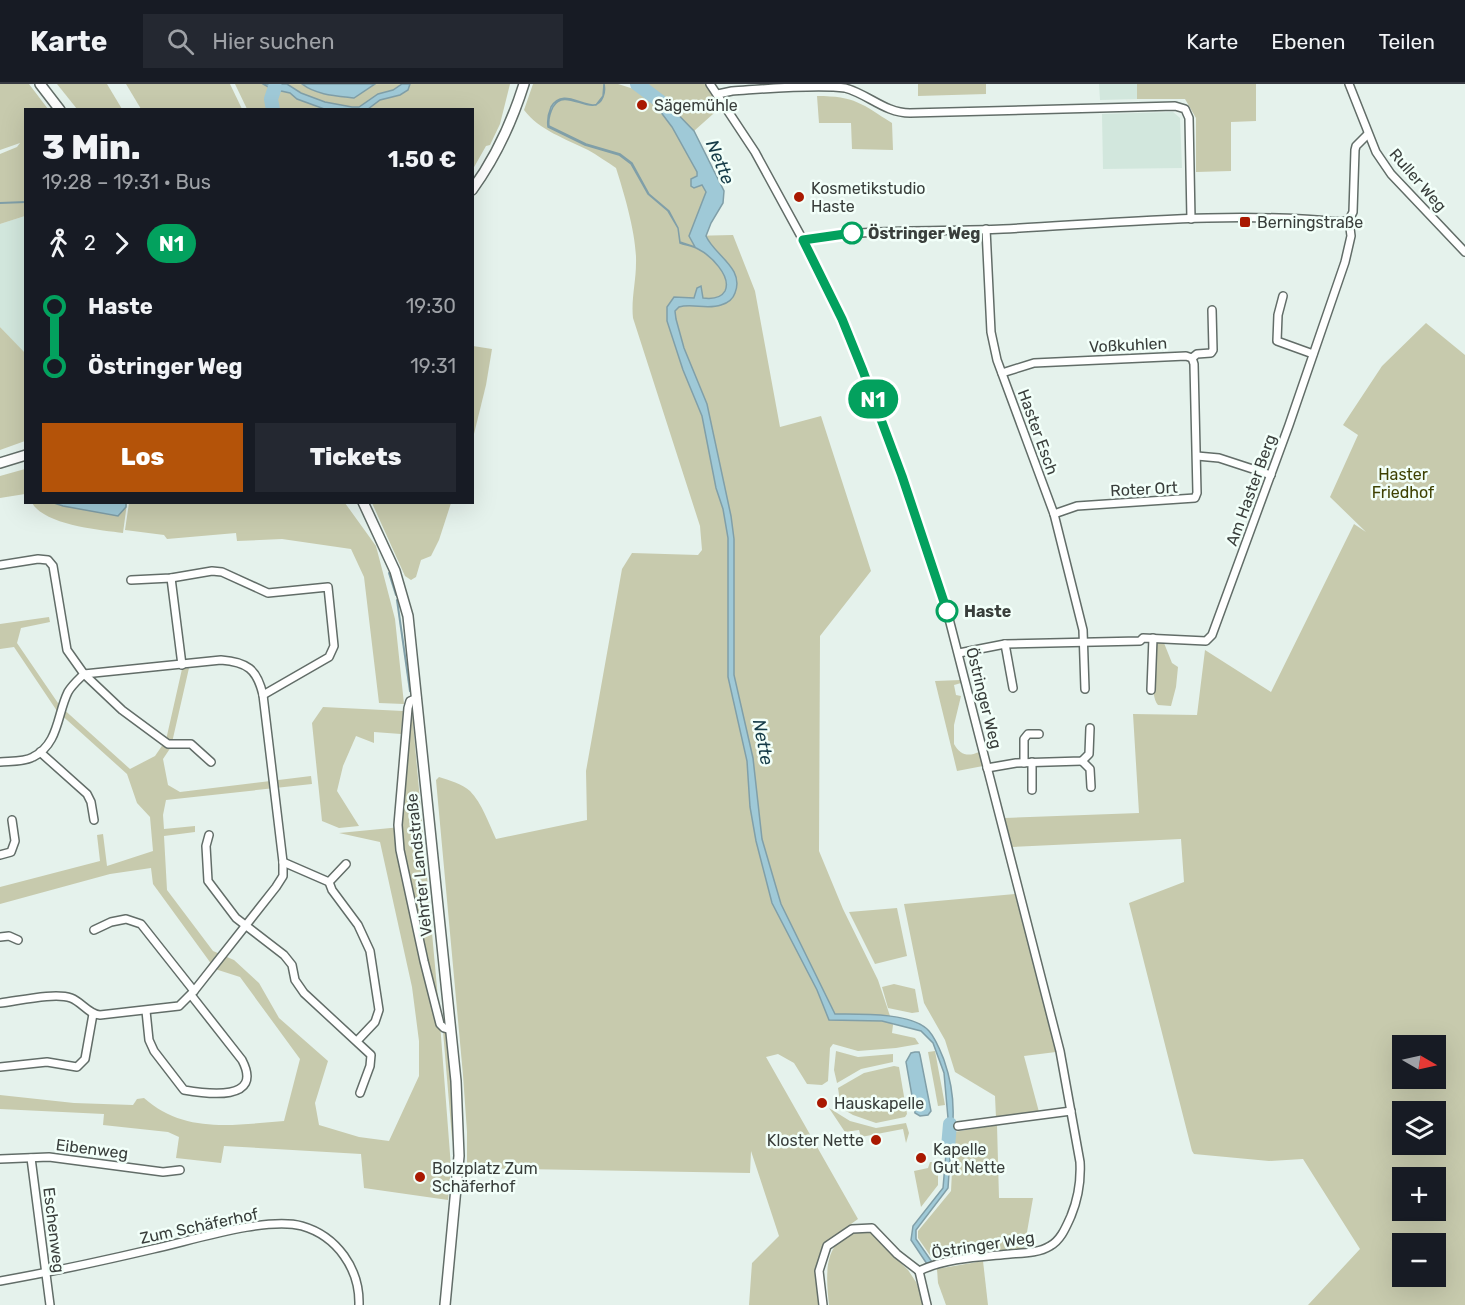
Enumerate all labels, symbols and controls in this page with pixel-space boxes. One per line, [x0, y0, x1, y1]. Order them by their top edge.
search box [143, 14, 563, 68]
text: Karte [30, 25, 107, 58]
icon: search [164, 25, 197, 58]
text: Hier suchen [212, 28, 335, 55]
text: Karte [1186, 29, 1238, 54]
text: Ebenen [1271, 29, 1345, 54]
text: Teilen [1378, 29, 1435, 54]
place label: Sägemühle [654, 96, 738, 115]
marker: Sägemühle [635, 98, 649, 112]
text: 3 Min. [42, 128, 141, 167]
water label: Nette [701, 136, 739, 188]
street label: Ruller Weg [1385, 145, 1451, 215]
text: 1.50 € [388, 146, 456, 173]
text: 19:28 – 19:31 · Bus [42, 170, 211, 194]
place label: Kosmetikstudio Haste [811, 179, 925, 216]
marker: Kosmetikstudio Haste [792, 190, 806, 204]
place label: Berningstraße [1257, 213, 1363, 232]
marker: Berningstraße [1238, 215, 1252, 229]
marker: Östringer Weg [841, 222, 863, 244]
place label: Östringer Weg [868, 223, 980, 243]
icon: walk [42, 227, 75, 260]
icon: forward [105, 227, 138, 260]
text: 2 [84, 231, 96, 255]
text: N1 [159, 231, 184, 256]
text: Haste [88, 293, 153, 320]
text: 19:30 [406, 294, 456, 318]
street label: Voßkuhlen [1088, 333, 1168, 357]
text: Östringer Weg [88, 353, 242, 380]
text: 19:31 [410, 354, 456, 378]
line badge: N1 [846, 380, 900, 418]
text: N1 [860, 387, 886, 412]
street label: Haster Esch [1014, 387, 1062, 477]
button: Los [42, 423, 243, 492]
button: Tickets [255, 423, 456, 492]
street label: Am Haster Berg [1222, 432, 1280, 548]
park label: Haster Friedhof [1372, 465, 1435, 502]
street label: Roter Ort [1110, 478, 1178, 500]
marker: Haste [936, 600, 958, 622]
place label: Haste [964, 602, 1011, 621]
street label: Östringer Weg [962, 645, 1006, 751]
water label: Nette [748, 717, 778, 767]
street label: Vehrter Landstraße [402, 792, 436, 938]
north arrow [1392, 1035, 1446, 1089]
map controls [1392, 1035, 1446, 1287]
place label: Hauskapelle [834, 1094, 924, 1113]
marker: Hauskapelle [815, 1096, 829, 1110]
button: layers [1392, 1101, 1446, 1155]
place label: Kloster Nette [767, 1131, 864, 1150]
marker: Kloster Nette [869, 1133, 883, 1147]
street label: Eibenweg [55, 1135, 129, 1163]
place label: Kapelle Gut Nette [933, 1140, 1005, 1177]
marker: Kapelle Gut Nette [914, 1151, 928, 1165]
place label: Bolzplatz Zum Schäferhof [432, 1159, 538, 1196]
button: + [1392, 1167, 1446, 1221]
marker: Bolzplatz Zum Schäferhof [413, 1170, 427, 1184]
street label: Eschenweg [39, 1186, 69, 1274]
street label: Zum Schäferhof [138, 1204, 261, 1248]
street label: Östringer Weg [930, 1227, 1036, 1263]
button: − [1392, 1233, 1446, 1287]

